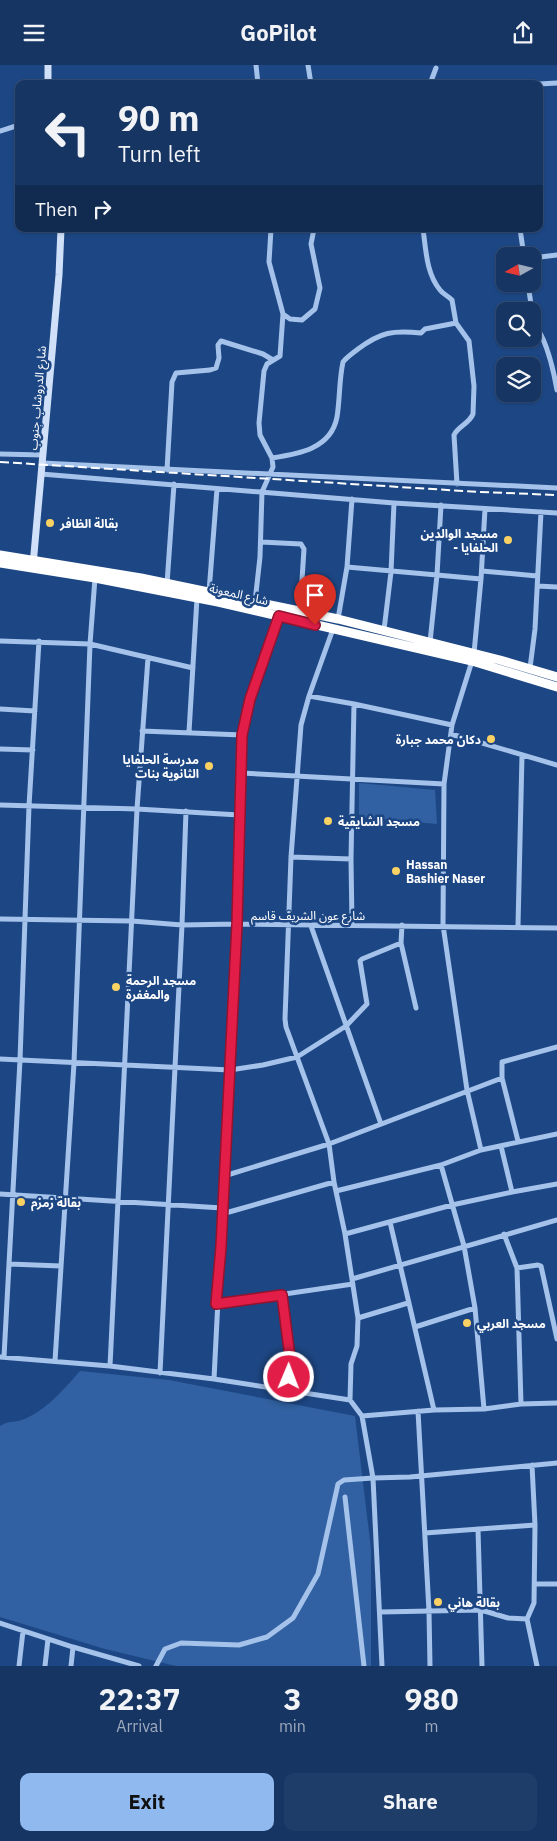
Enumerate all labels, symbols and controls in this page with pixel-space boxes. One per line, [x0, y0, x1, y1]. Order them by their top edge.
text: GoPilot [240, 18, 317, 47]
icon: menu [20, 19, 48, 47]
icon: share [509, 19, 537, 47]
text: 90 m [118, 95, 200, 141]
icon: left [35, 100, 100, 165]
text: Turn left [118, 139, 201, 168]
icon: right [88, 195, 116, 223]
text: Then [35, 197, 78, 221]
north arrow [496, 247, 541, 293]
map controls [496, 247, 541, 402]
button: search [496, 302, 541, 347]
street label: شارع الدروشاب جنوب [25, 345, 51, 451]
button: layers [496, 357, 541, 402]
place label: بقالة الظافر [59, 516, 118, 531]
marker: بقالة الظافر [44, 517, 56, 529]
place label: مسجد الوالدين - الحلفايا [420, 526, 498, 555]
marker: مسجد الوالدين - الحلفايا [502, 534, 514, 546]
pin [294, 574, 336, 625]
street label: شارع المعونة [208, 580, 270, 610]
icon: arrive [301, 581, 329, 609]
place label: دكان محمد جبارة [396, 732, 481, 747]
marker: دكان محمد جبارة [485, 733, 497, 745]
place label: مدرسة الحلفايا الثانوية بنات [123, 752, 199, 781]
marker: مدرسة الحلفايا الثانوية بنات [203, 760, 215, 772]
place label: مسجد الشايقية [338, 814, 420, 829]
marker: مسجد الشايقية [322, 815, 334, 827]
place label: Hassan Bashier Naser [406, 857, 485, 886]
marker: Hassan Bashier Naser [390, 865, 402, 877]
street label: شارع عون الشريف قاسم [251, 908, 365, 925]
place label: مسجد الرحمة والمغفرة [126, 973, 196, 1002]
marker: مسجد الرحمة والمغفرة [110, 981, 122, 993]
place label: بقالة زمزم [31, 1195, 81, 1212]
marker: بقالة زمزم [15, 1196, 27, 1208]
place label: مسجد العربي [477, 1316, 546, 1333]
marker: مسجد العربي [461, 1317, 473, 1329]
position arrow [262, 1350, 314, 1402]
place label: بقالة هاني [448, 1595, 500, 1612]
marker: بقالة هاني [432, 1596, 444, 1608]
text: 22:37 [99, 1679, 180, 1718]
text: 3 [283, 1679, 301, 1718]
text: 980 [404, 1679, 458, 1718]
text: Arrival [116, 1716, 163, 1736]
text: min [279, 1716, 306, 1736]
text: m [424, 1716, 438, 1736]
button: Exit [20, 1773, 274, 1831]
button: Share [284, 1773, 537, 1831]

